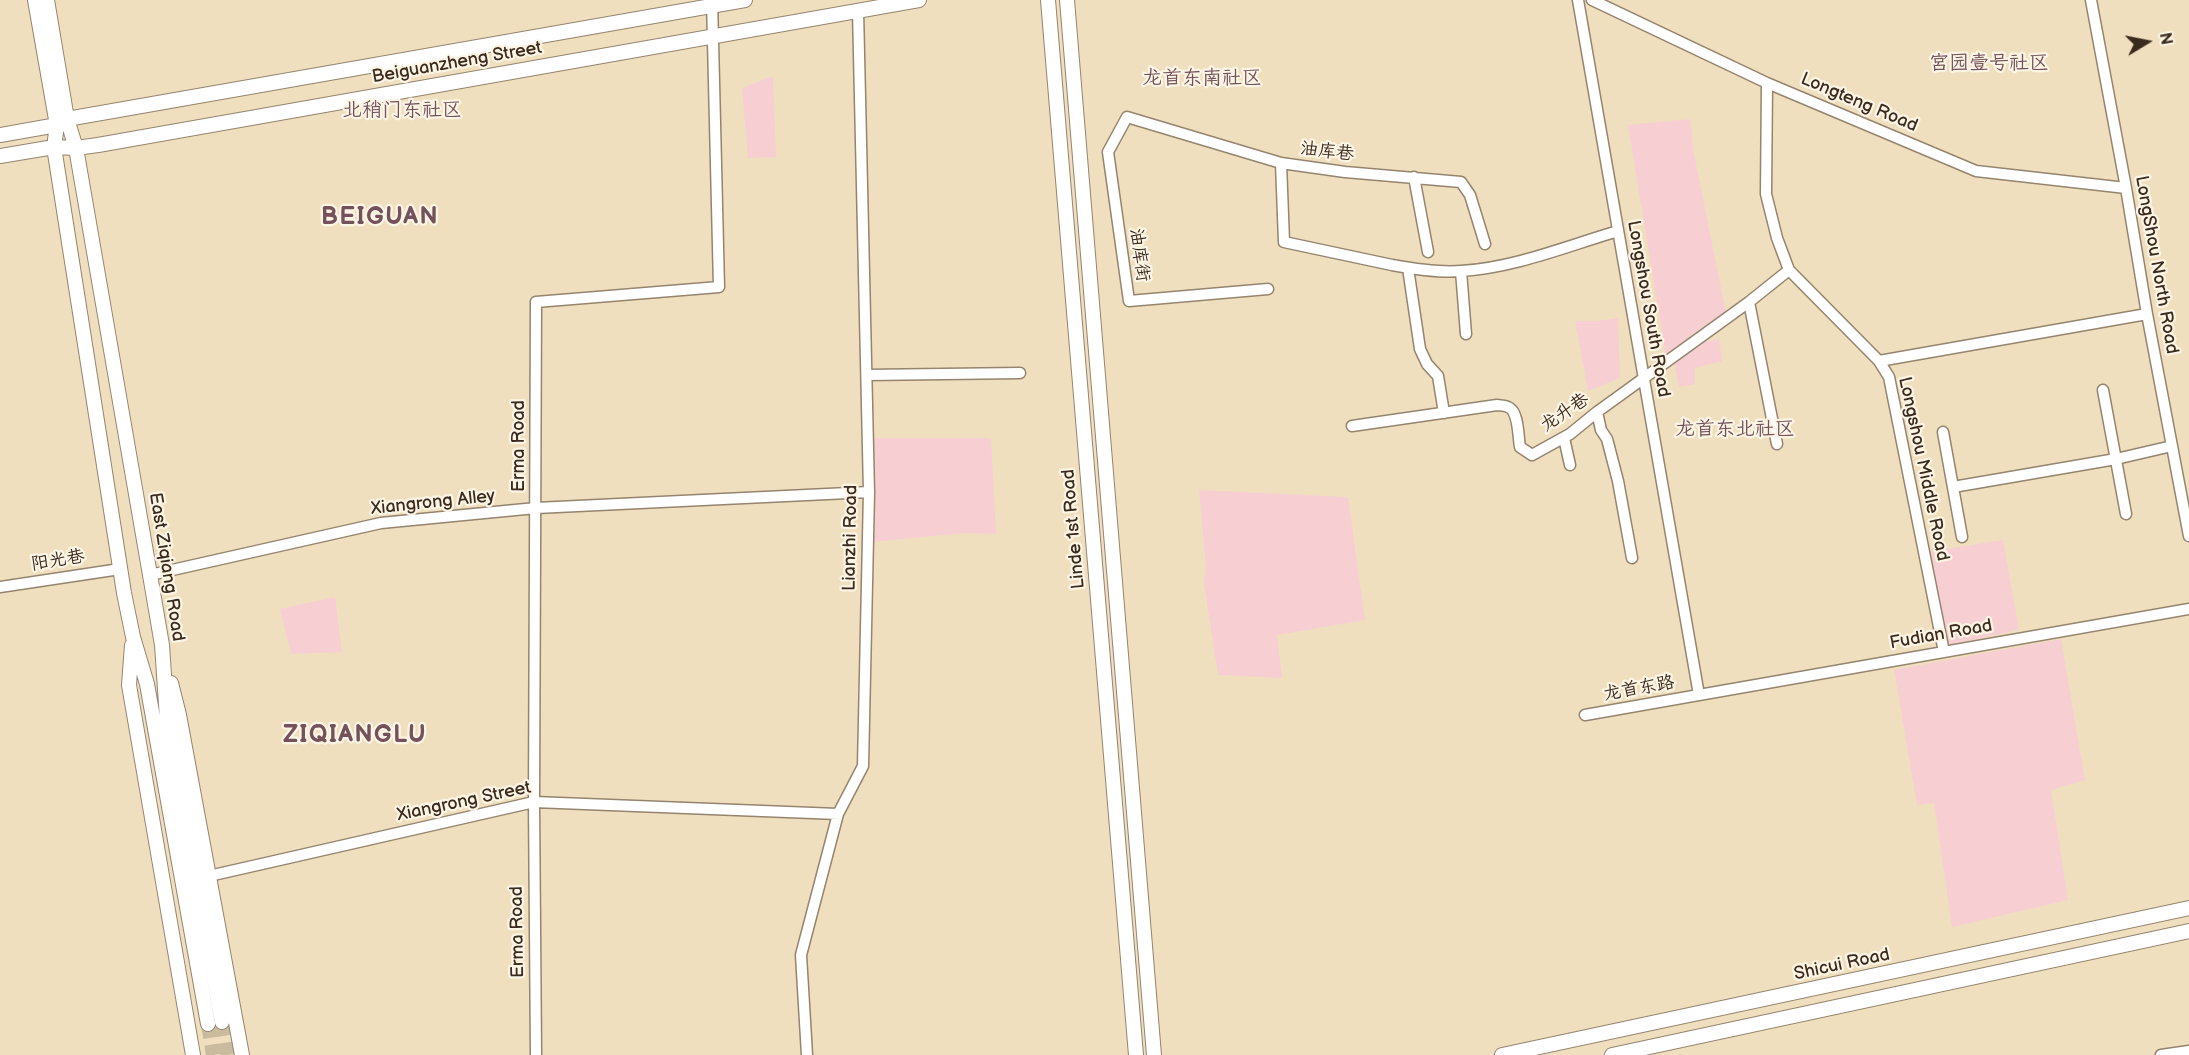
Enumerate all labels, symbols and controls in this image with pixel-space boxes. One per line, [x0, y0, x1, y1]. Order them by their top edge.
north arrow [2117, 12, 2177, 72]
text: N [2155, 31, 2176, 46]
street label: Beiguanzheng Street [370, 37, 544, 89]
district label: 宫园壹号社区 [1929, 52, 2049, 76]
district label: 龙首东南社区 [1142, 67, 1262, 91]
street label: Longteng Road [1797, 69, 1921, 137]
district label: 北稍门东社区 [342, 99, 462, 123]
street label: 油库巷 [1299, 138, 1355, 166]
street label: LongShou North Road [2130, 174, 2182, 356]
district label: BEIGUAN [321, 204, 439, 232]
street label: Longshou South Road [1622, 219, 1674, 399]
street label: 油库街 [1125, 227, 1153, 283]
street label: Longshou Middle Road [1893, 375, 1953, 563]
street label: 龙升巷 [1537, 389, 1593, 437]
street label: Erma Road [508, 400, 530, 492]
district label: 龙首东北社区 [1675, 418, 1795, 442]
street label: Linde 1st Road [1058, 468, 1090, 590]
street label: Lianzhi Road [839, 485, 863, 591]
street label: Xiangrong Alley [370, 486, 496, 520]
street label: East Ziqiang Road [144, 491, 188, 643]
street label: 阳光巷 [30, 546, 86, 576]
street label: Fudian Road [1888, 615, 1994, 655]
street label: 龙首东路 [1602, 672, 1676, 706]
district label: ZIQIANGLU [283, 722, 427, 750]
street label: Xiangrong Street [395, 777, 533, 827]
street label: Erma Road [506, 886, 530, 978]
street label: Shicui Road [1792, 944, 1892, 986]

